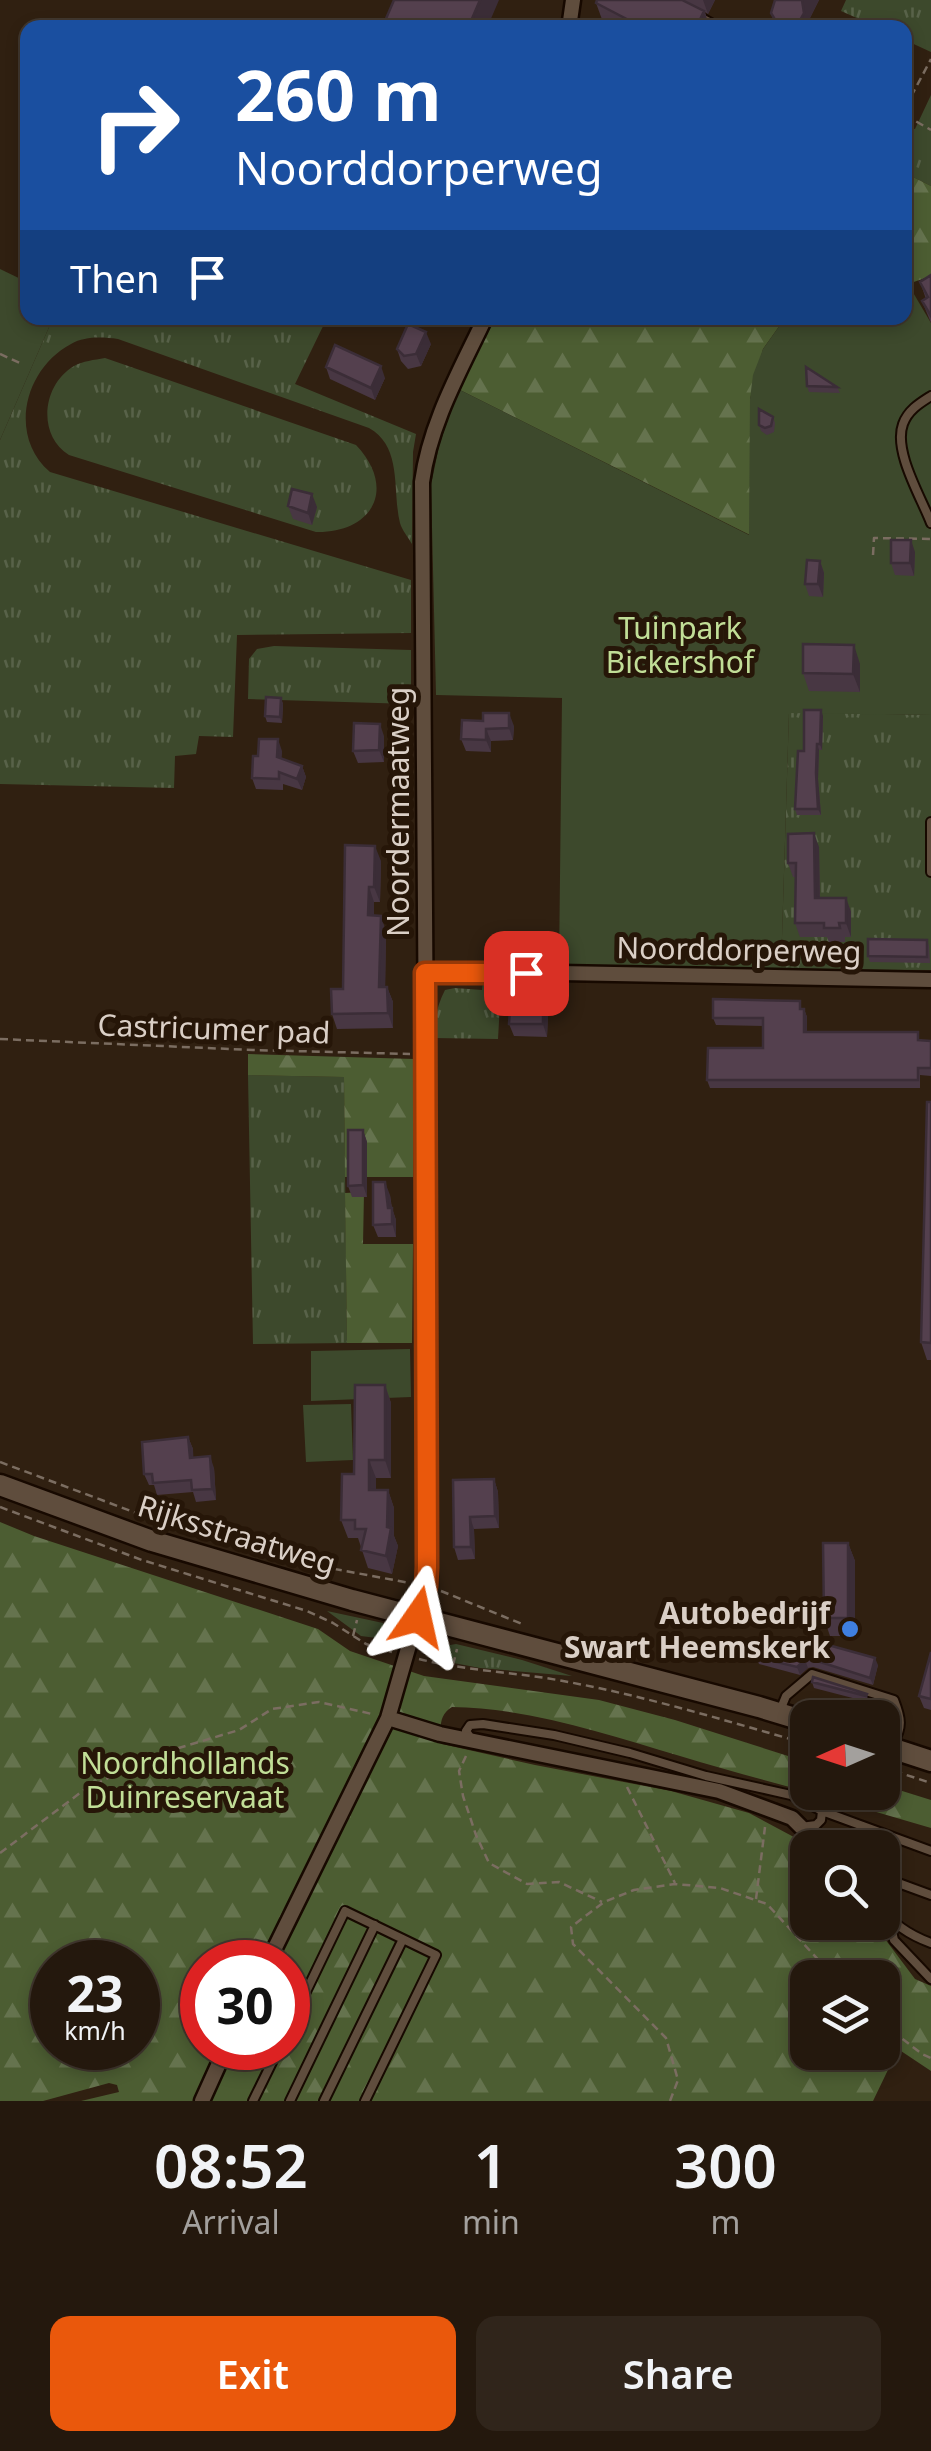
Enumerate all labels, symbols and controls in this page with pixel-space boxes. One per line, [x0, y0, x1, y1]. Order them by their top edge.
text: 260 m [235, 46, 442, 142]
icon: right [70, 60, 200, 190]
text: Noorddorperweg [235, 137, 603, 198]
icon: arrive [180, 250, 235, 305]
text: Then [70, 252, 160, 304]
park label: Tuinpark Bickershof [606, 607, 756, 682]
street label: Noordermaatweg [377, 687, 418, 937]
street label: Noorddorperweg [616, 926, 862, 972]
pin [484, 931, 569, 1016]
icon: arrive [499, 946, 554, 1001]
street label: Castricumer pad [97, 1003, 331, 1053]
street label: Rijksstraatweg [133, 1484, 341, 1584]
position arrow [366, 1565, 470, 1669]
place label: Autobedrijf Swart Heemskerk [564, 1592, 831, 1667]
marker: Autobedrijf Swart Heemskerk [839, 1618, 861, 1640]
north arrow [790, 1700, 900, 1810]
map controls [790, 1700, 900, 2070]
park label: Noordhollands Duinreservaat [80, 1742, 290, 1817]
button: search [790, 1830, 900, 1940]
speed limit sign: 30 [180, 1940, 310, 2070]
text: 23 [66, 1959, 124, 2027]
button: layers [790, 1960, 900, 2070]
text: km/h [64, 2013, 126, 2047]
text: 08:52 [154, 2124, 308, 2206]
text: 1 [474, 2124, 508, 2206]
text: 300 [674, 2124, 777, 2206]
text: Arrival [182, 2200, 280, 2243]
text: min [462, 2200, 520, 2243]
text: m [710, 2200, 740, 2243]
button: Exit [50, 2316, 456, 2431]
button: Share [476, 2316, 881, 2431]

